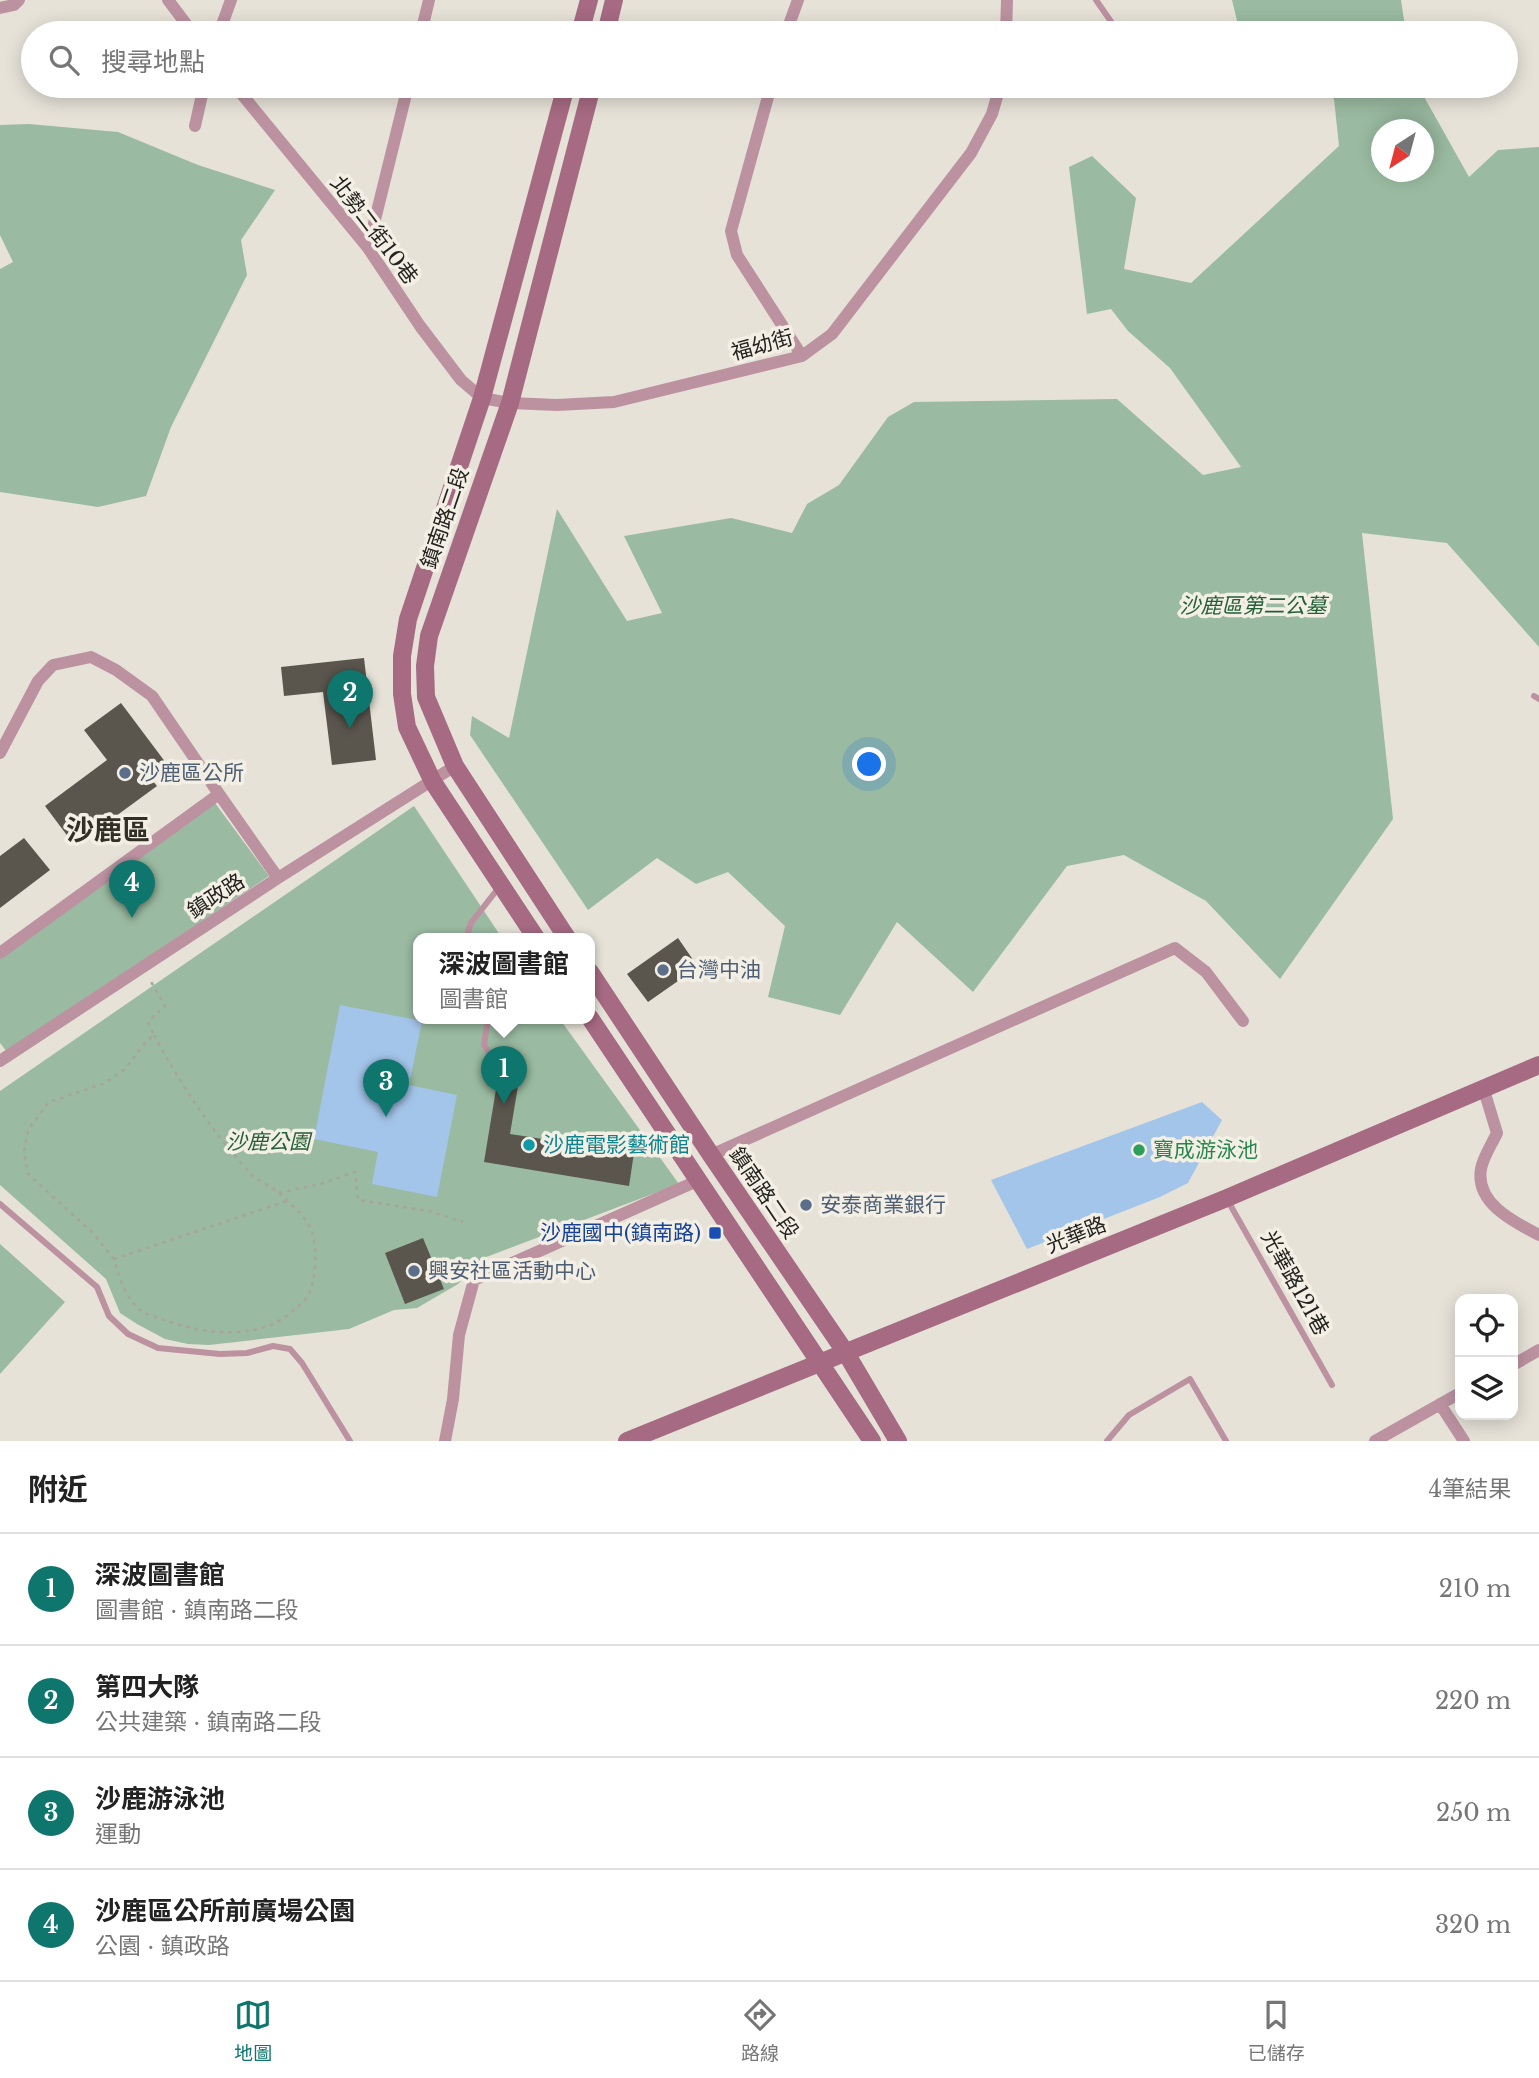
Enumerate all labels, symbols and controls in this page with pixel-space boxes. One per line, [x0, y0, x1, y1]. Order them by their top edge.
search box [21, 21, 1518, 98]
icon: search [45, 41, 83, 79]
text: 搜尋地點 [101, 46, 205, 78]
north arrow [1371, 119, 1434, 182]
street label: 北勢二街10巷 [325, 171, 423, 289]
street label: 福幼街 [728, 324, 796, 366]
street label: 鎮南路二段 [416, 464, 474, 572]
park label: 沙鹿區第二公墓 [1180, 593, 1329, 619]
pin: 2 [327, 670, 373, 728]
your location [852, 747, 886, 781]
place label: 沙鹿區公所 [139, 760, 244, 786]
marker: 沙鹿區公所 [117, 765, 133, 781]
district label: 沙鹿區 [66, 813, 150, 848]
pin: 4 [109, 860, 155, 918]
street label: 鎮政路 [183, 868, 249, 924]
popup [413, 933, 595, 1024]
text: 深波圖書館 [439, 948, 569, 980]
place label: 台灣中油 [677, 957, 761, 983]
marker: 台灣中油 [655, 962, 671, 978]
text: 圖書館 [439, 985, 508, 1013]
pin: 1 [481, 1046, 527, 1104]
pin: 3 [363, 1059, 409, 1117]
park label: 沙鹿公園 [226, 1129, 313, 1155]
place label: 沙鹿電影藝術館 [543, 1132, 690, 1158]
marker: 沙鹿電影藝術館 [521, 1137, 537, 1153]
place label: 寶成游泳池 [1153, 1137, 1258, 1163]
street label: 鎮南路二段 [724, 1142, 804, 1244]
marker: 寶成游泳池 [1131, 1142, 1147, 1158]
place label: 安泰商業銀行 [820, 1192, 946, 1218]
marker: 安泰商業銀行 [798, 1197, 814, 1213]
street label: 光華路 [1042, 1211, 1110, 1259]
place label: 沙鹿國中(鎮南路) [540, 1220, 701, 1246]
marker: 沙鹿國中(鎮南路) [707, 1225, 723, 1241]
street label: 光華路121巷 [1256, 1226, 1334, 1340]
place label: 興安社區活動中心 [428, 1258, 596, 1284]
marker: 興安社區活動中心 [406, 1263, 422, 1279]
map controls [1455, 1294, 1518, 1420]
button: locate [1455, 1294, 1518, 1357]
button: layers [1455, 1357, 1518, 1420]
text: 附近 [28, 1471, 88, 1508]
text: 4筆結果 [1429, 1475, 1511, 1503]
text: 深波圖書館 [95, 1559, 225, 1591]
text: 1 [46, 1575, 56, 1603]
text: 210 m [1439, 1575, 1511, 1603]
text: 圖書館 · 鎮南路二段 [95, 1596, 299, 1624]
text: 第四大隊 [95, 1671, 199, 1703]
text: 2 [44, 1687, 58, 1715]
text: 220 m [1435, 1687, 1511, 1715]
text: 公共建築 · 鎮南路二段 [95, 1708, 322, 1736]
text: 沙鹿游泳池 [95, 1783, 225, 1815]
text: 3 [44, 1799, 58, 1827]
text: 250 m [1436, 1799, 1511, 1827]
text: 運動 [95, 1820, 141, 1848]
text: 沙鹿區公所前廣場公園 [95, 1895, 355, 1927]
text: 4 [43, 1911, 59, 1939]
text: 320 m [1435, 1911, 1511, 1939]
text: 公園 · 鎮政路 [95, 1932, 230, 1960]
tab: 地圖 [234, 1996, 272, 2065]
tab: 路線 [741, 1996, 779, 2065]
tab: 已儲存 [1248, 1996, 1305, 2065]

